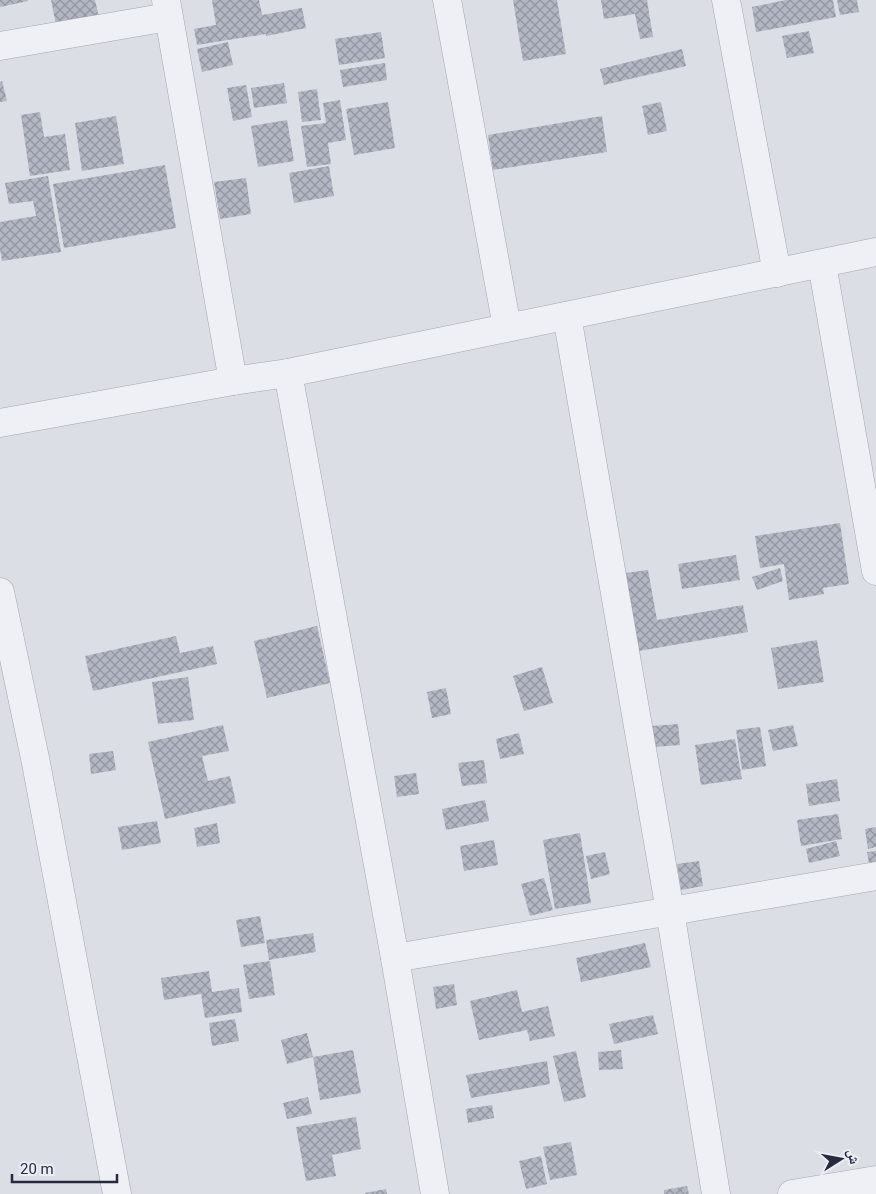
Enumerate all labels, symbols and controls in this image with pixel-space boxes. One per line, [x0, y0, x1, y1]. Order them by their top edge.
north arrow [816, 1134, 866, 1184]
text: ش [844, 1148, 863, 1166]
scale bar [12, 1152, 118, 1184]
text: 20 m [20, 1160, 54, 1178]

